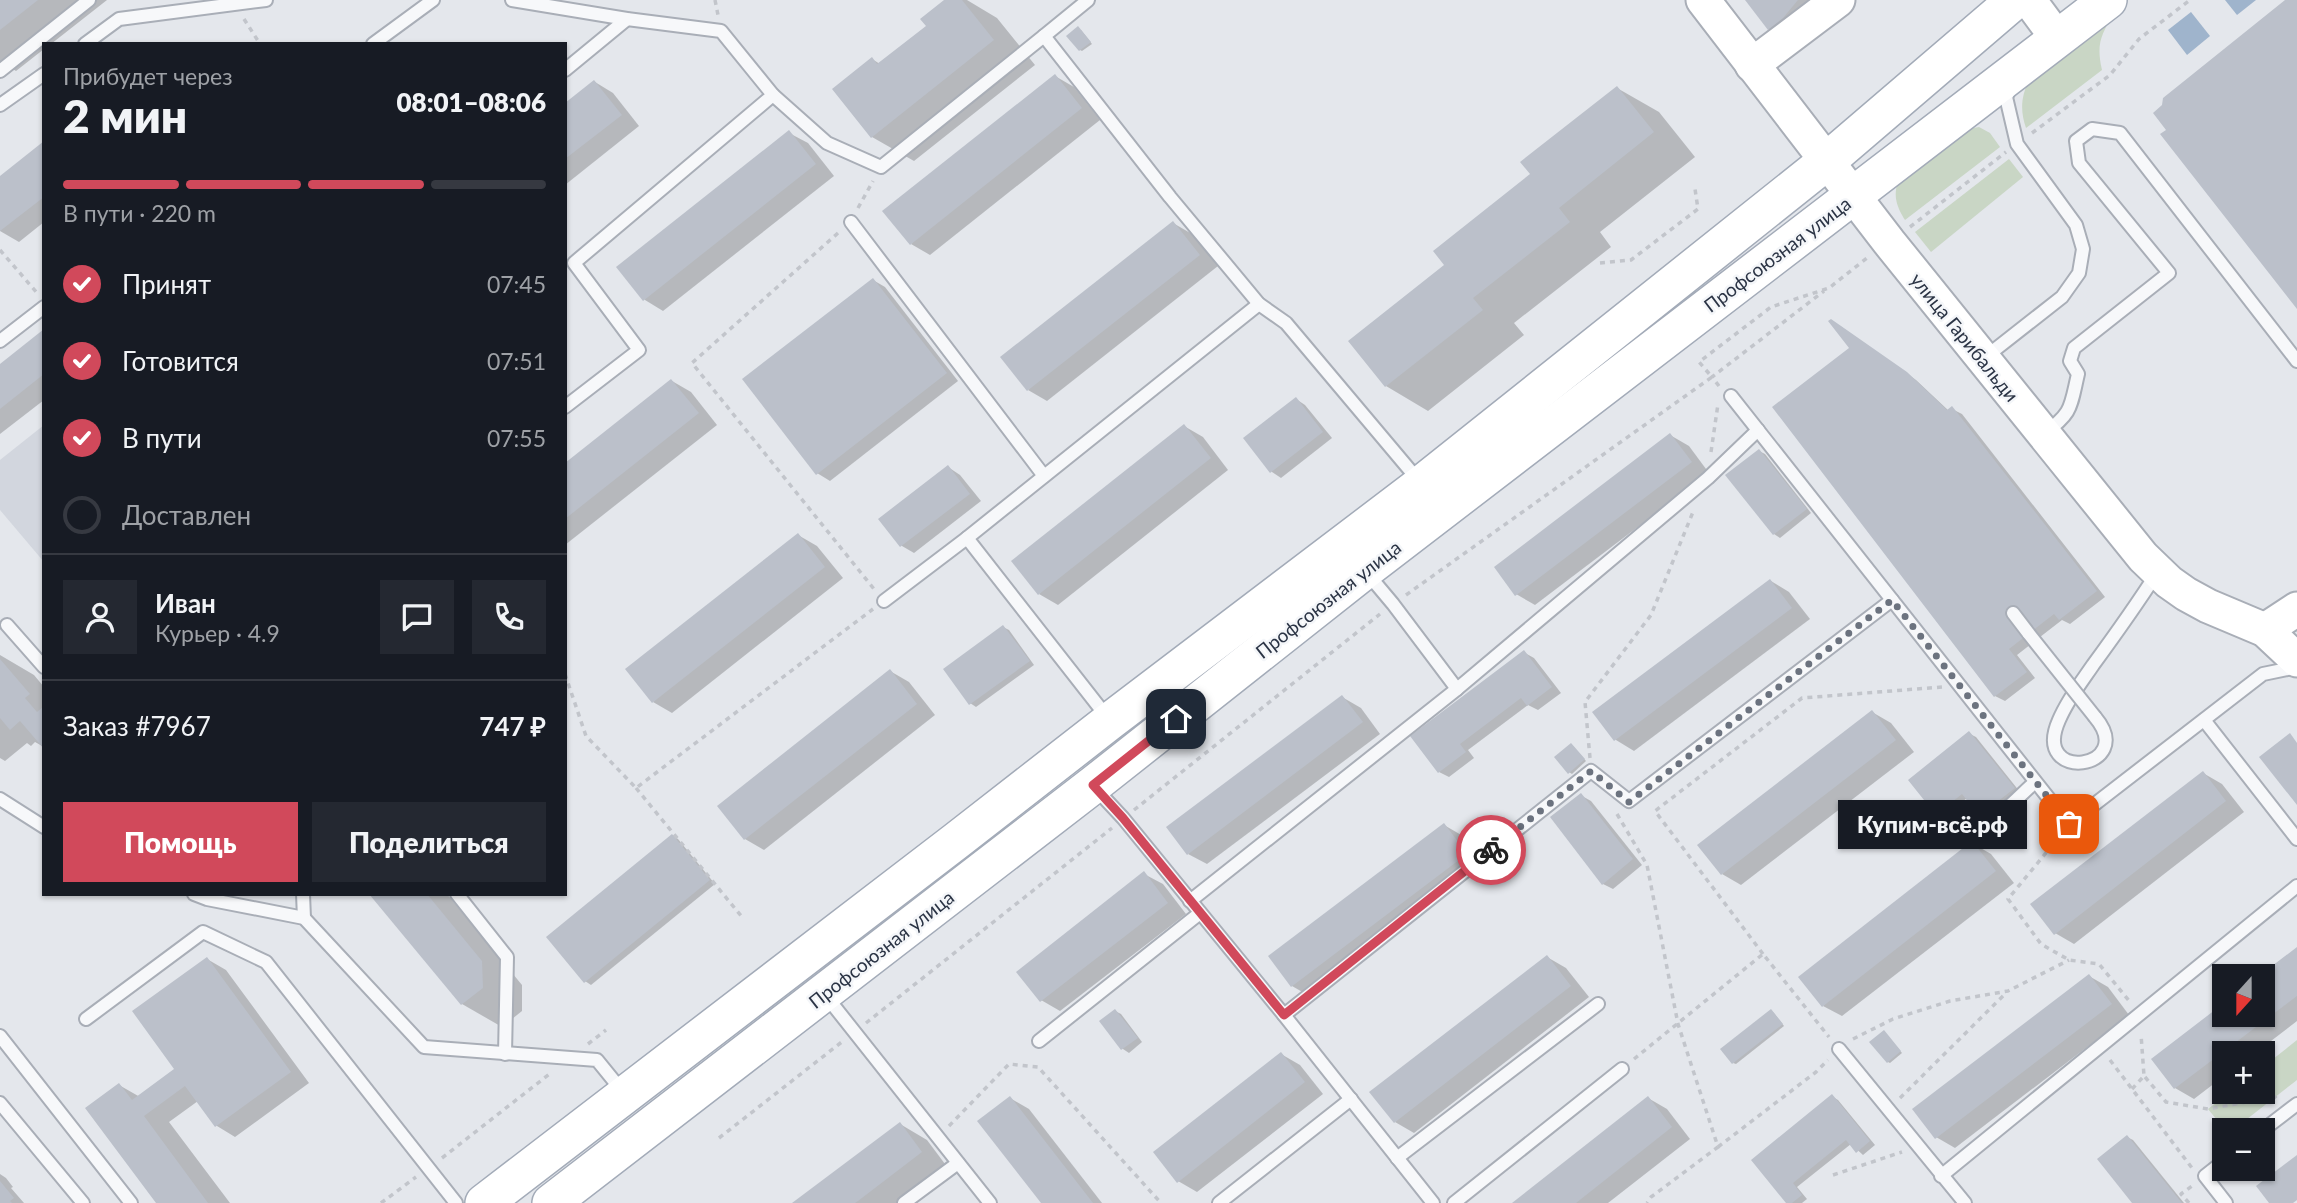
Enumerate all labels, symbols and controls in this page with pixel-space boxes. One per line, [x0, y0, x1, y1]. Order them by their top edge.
text: Прибудет через [63, 62, 233, 90]
text: 08:01–08:06 [396, 86, 546, 118]
text: 2 мин [63, 88, 187, 143]
street label: Профсоюзная улица [1699, 191, 1855, 317]
text: В пути · 220 m [63, 199, 216, 227]
icon: check [63, 265, 101, 303]
text: Принят [122, 268, 211, 300]
street label: улица Гарибальди [1906, 268, 2024, 406]
text: 07:45 [487, 270, 546, 298]
icon: check [63, 342, 101, 380]
text: Готовится [122, 345, 239, 377]
text: 07:51 [487, 347, 546, 375]
icon: check [63, 419, 101, 457]
text: В пути [122, 422, 202, 454]
text: 07:55 [487, 424, 546, 452]
text: Доставлен [122, 499, 251, 531]
street label: Профсоюзная улица [1251, 535, 1405, 663]
button: person [63, 580, 137, 654]
button: chat [380, 580, 454, 654]
button: phone [472, 580, 546, 654]
text: Иван [155, 587, 216, 619]
text: Курьер · 4.9 [155, 619, 280, 647]
pin [1146, 689, 1206, 749]
icon: home [1157, 700, 1195, 738]
text: Заказ #7967 [63, 710, 211, 742]
text: 747 ₽ [479, 710, 546, 742]
pin [2039, 794, 2099, 854]
callout: Купим-всё.рф [1838, 800, 2027, 848]
button: Помощь [63, 802, 298, 882]
button: Поделиться [312, 802, 546, 882]
icon: bag [2050, 805, 2088, 843]
text: Купим-всё.рф [1857, 810, 2008, 838]
courier [1456, 815, 1526, 885]
icon: bike [1472, 831, 1510, 869]
street label: Профсоюзная улица [804, 885, 958, 1013]
north arrow [2212, 964, 2275, 1027]
map controls [2212, 964, 2275, 1181]
button: + [2212, 1041, 2275, 1104]
button: − [2212, 1118, 2275, 1181]

